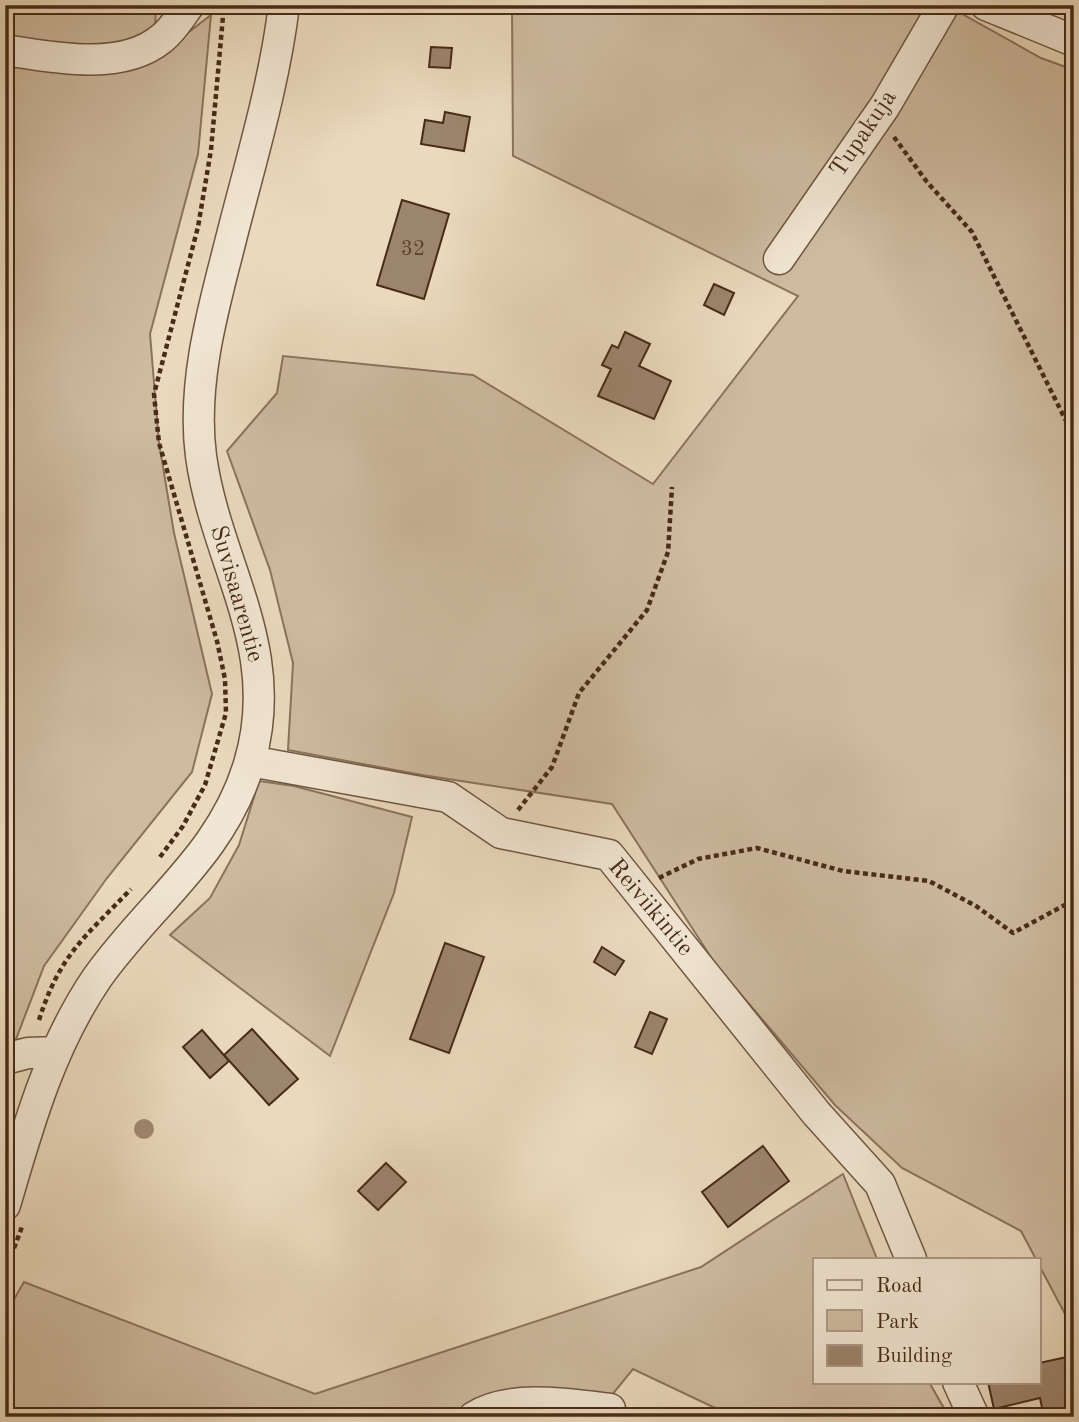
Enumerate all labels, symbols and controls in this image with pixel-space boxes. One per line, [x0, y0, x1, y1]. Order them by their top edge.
street label: Tupakuja [826, 86, 902, 182]
house number: 32 [401, 239, 425, 260]
street label: Suvisaarentie [205, 523, 267, 665]
street label: Reiviikintie [603, 855, 697, 961]
legend [813, 1258, 1040, 1384]
text: Road [876, 1276, 923, 1297]
text: Park [876, 1312, 919, 1333]
text: Building [876, 1346, 953, 1367]

